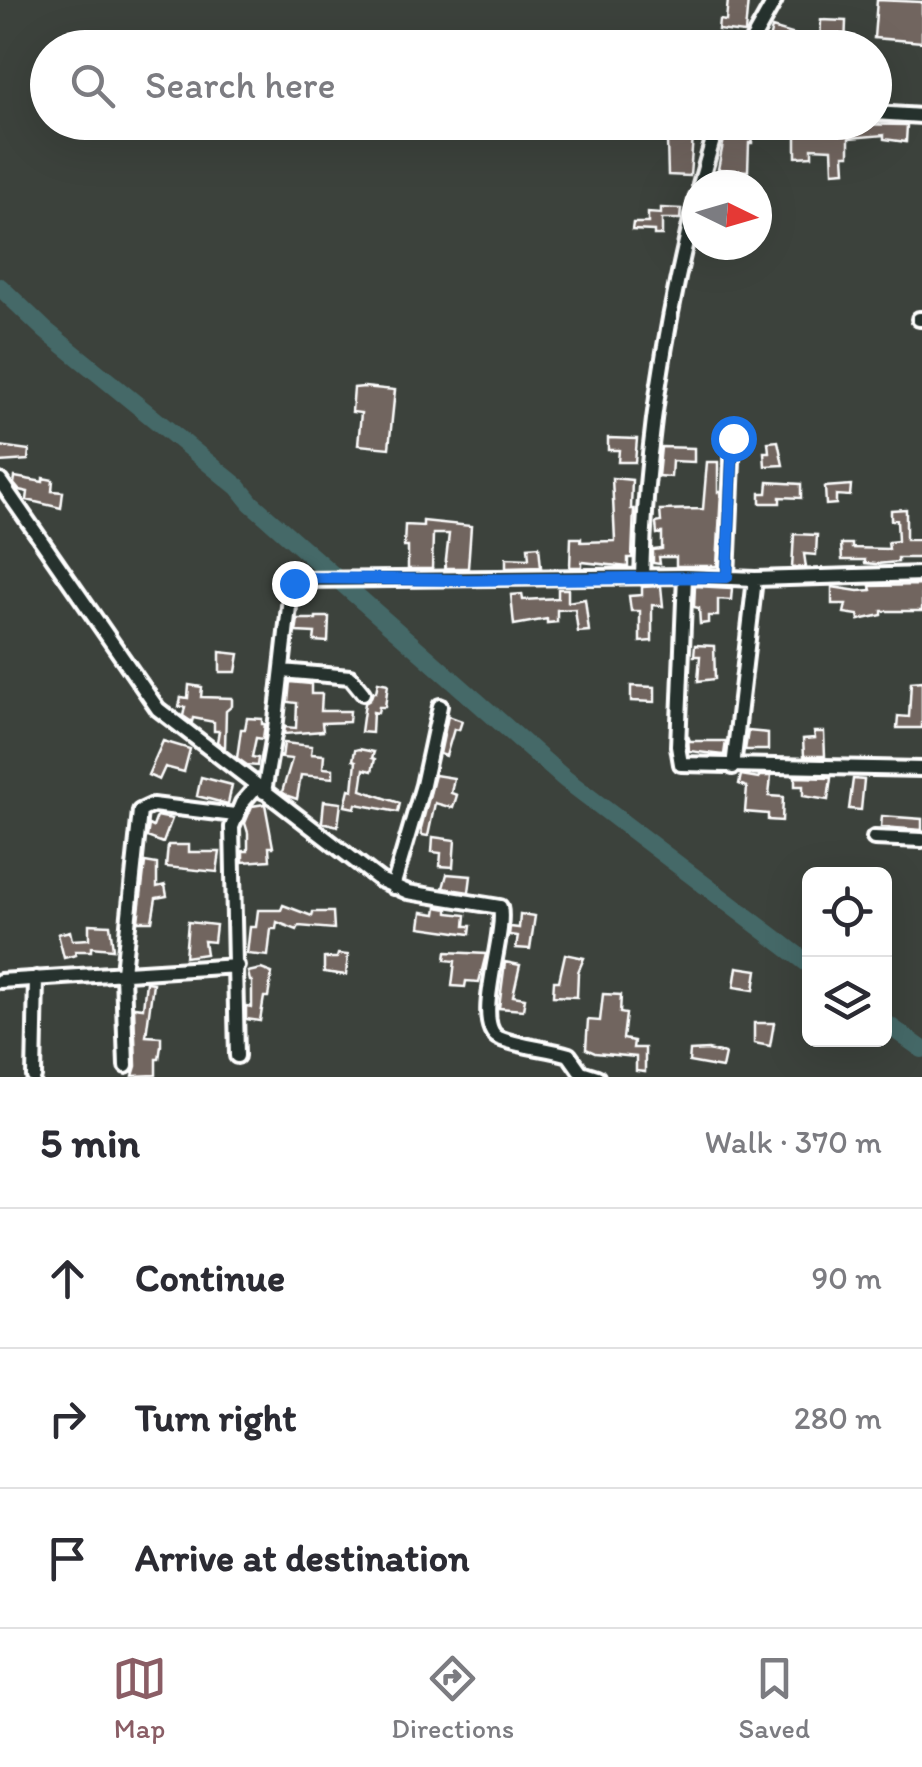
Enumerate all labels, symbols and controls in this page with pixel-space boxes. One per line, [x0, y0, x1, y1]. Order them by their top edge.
search box [30, 30, 892, 140]
icon: search [65, 58, 120, 113]
text: Search here [145, 62, 336, 108]
north arrow [682, 170, 772, 260]
route start [711, 416, 757, 462]
route end [272, 561, 318, 607]
map controls [802, 867, 892, 1047]
button: locate [802, 867, 892, 957]
button: layers [802, 957, 892, 1047]
text: 5 min [40, 1117, 140, 1168]
text: Walk · 370 m [705, 1123, 882, 1161]
icon: ahead [40, 1251, 95, 1306]
text: Continue [135, 1255, 285, 1301]
text: 90 m [811, 1259, 882, 1297]
icon: right [40, 1391, 95, 1446]
text: Turn right [135, 1395, 297, 1441]
text: 280 m [794, 1399, 882, 1437]
icon: arrive [40, 1531, 95, 1586]
text: Arrive at destination [135, 1535, 470, 1581]
tab: Map [112, 1651, 167, 1745]
tab: Directions [391, 1651, 514, 1745]
tab: Saved [738, 1651, 810, 1745]

